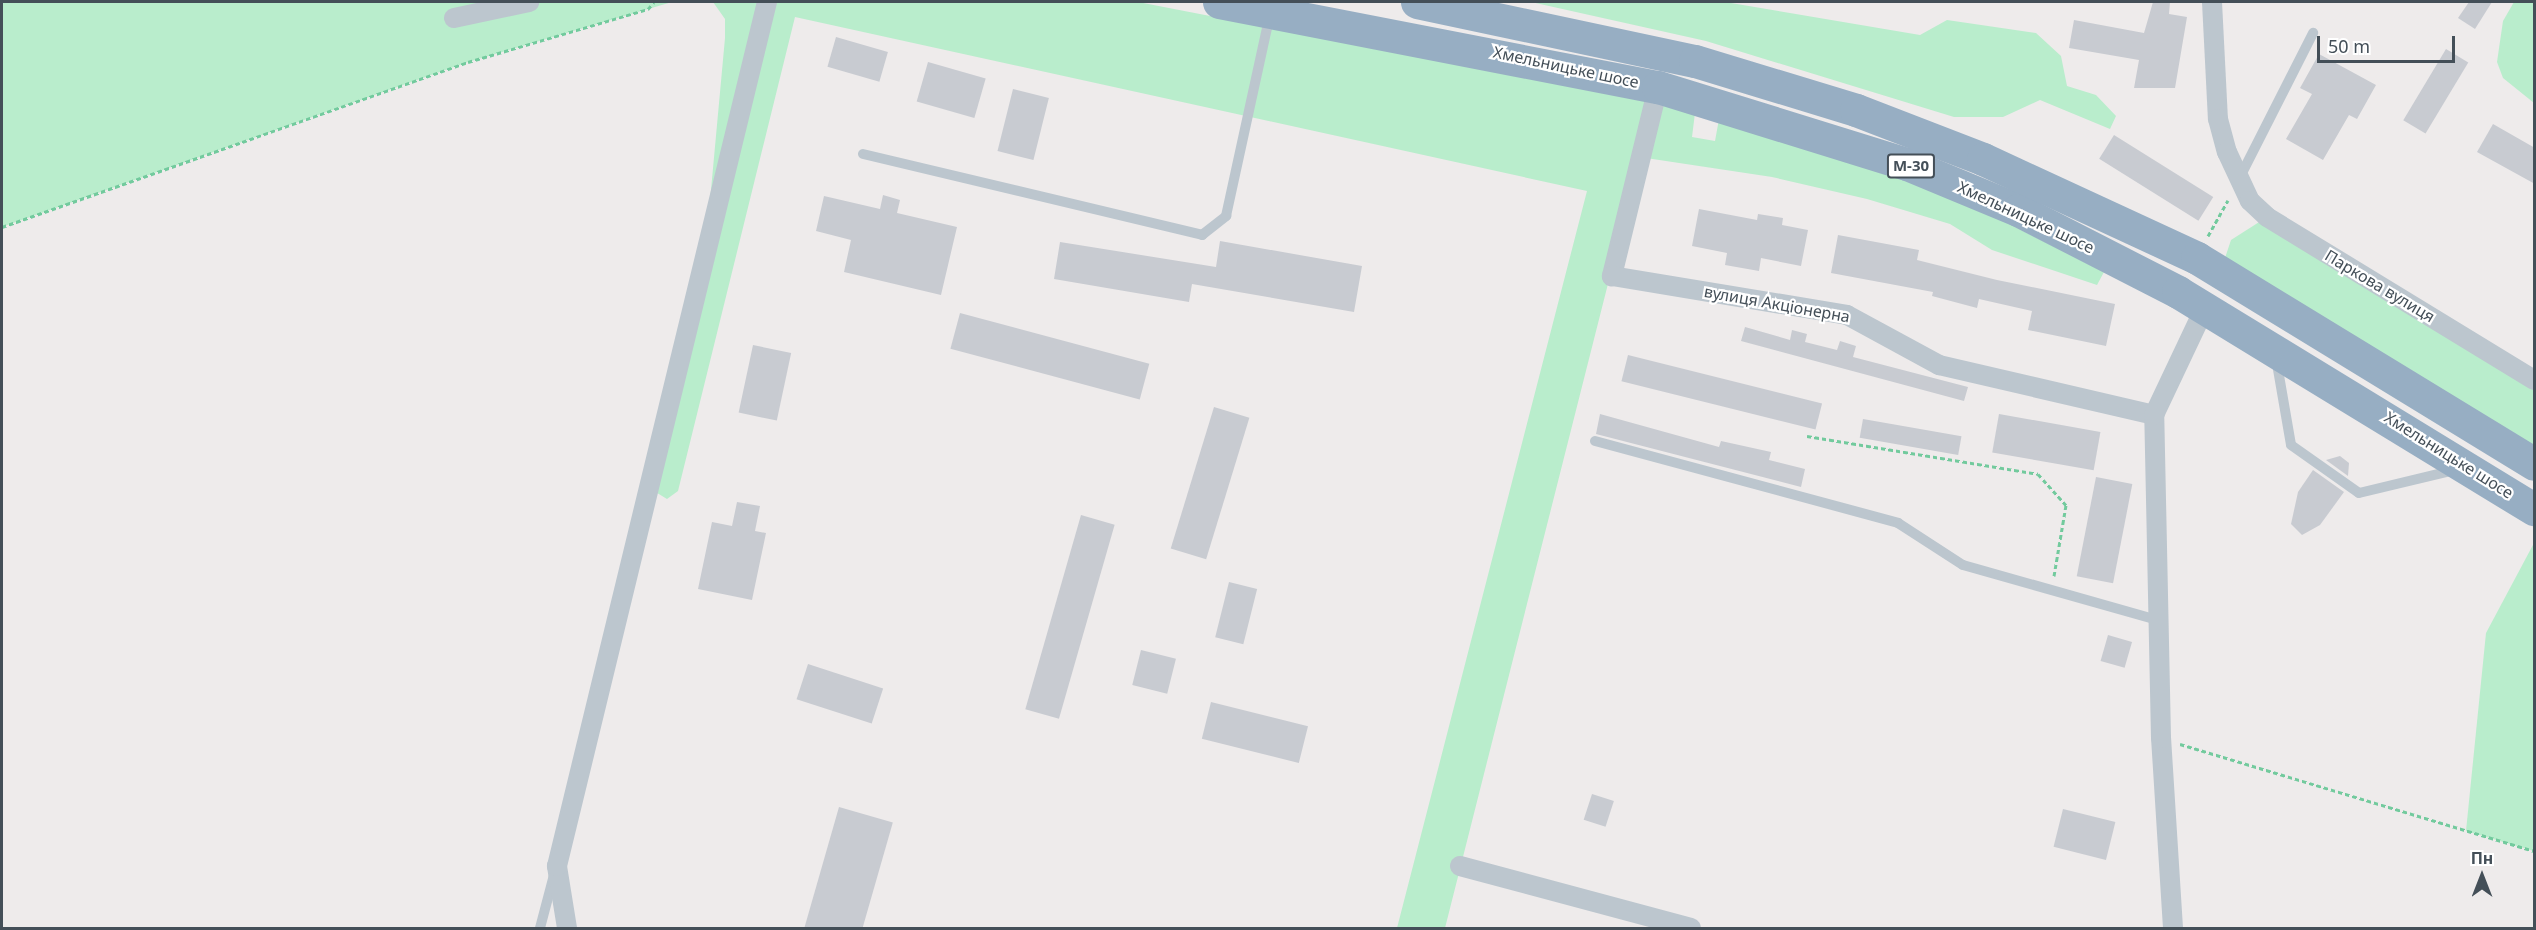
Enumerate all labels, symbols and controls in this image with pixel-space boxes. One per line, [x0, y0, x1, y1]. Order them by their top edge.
scale bar [2320, 24, 2458, 62]
text: 50 m [2328, 34, 2370, 58]
street label: Хмельницьке шосе [1491, 42, 1641, 92]
road number: М-30 [1886, 154, 1936, 178]
street label: Хмельницьке шосе [1955, 177, 2097, 257]
street label: Паркова вулиця [2322, 246, 2438, 326]
street label: вулиця Акціонерна [1702, 282, 1852, 326]
street label: Хмельницьке шосе [2381, 408, 2517, 502]
north arrow [2452, 846, 2512, 906]
text: Пн [2471, 847, 2493, 869]

